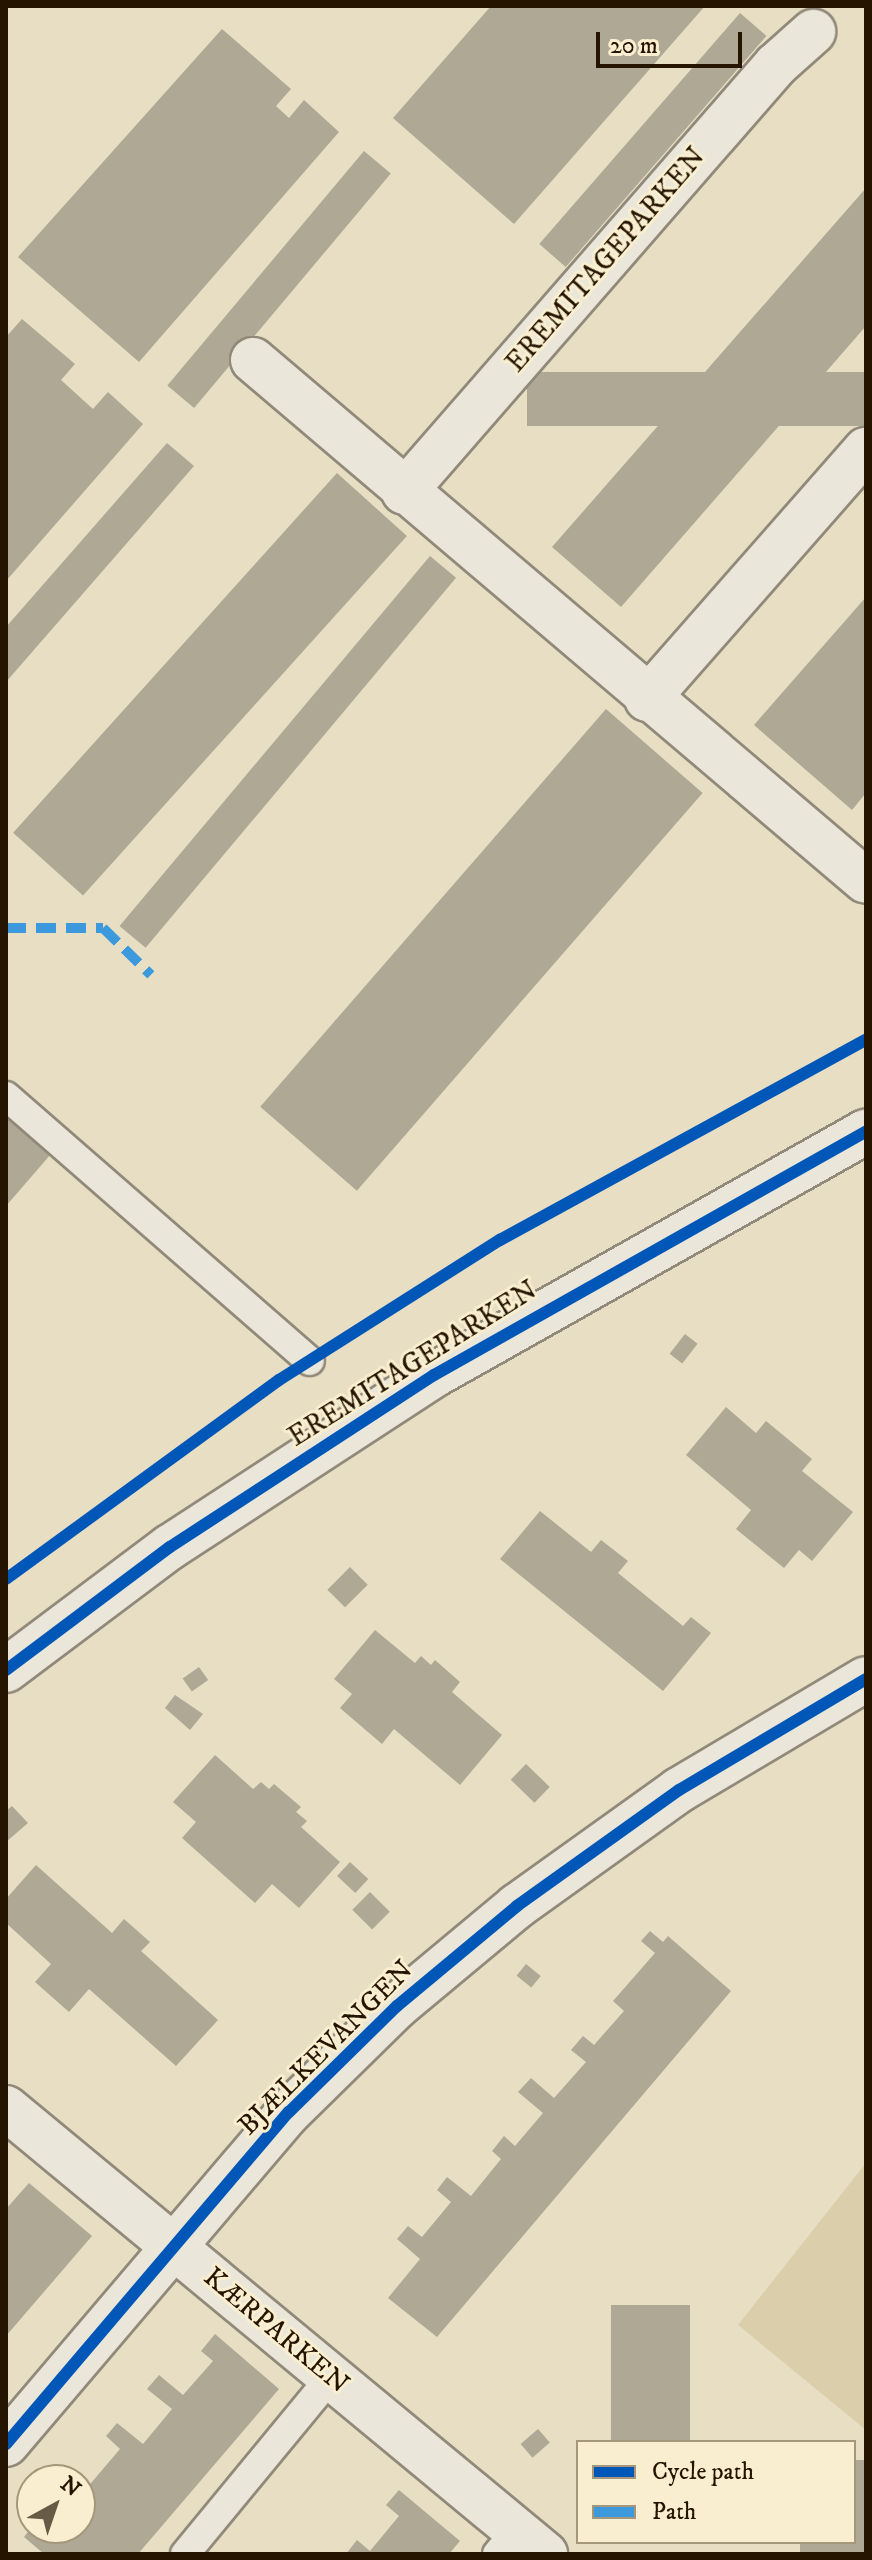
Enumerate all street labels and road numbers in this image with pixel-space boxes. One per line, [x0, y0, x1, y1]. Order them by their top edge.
street label: EREMITAGEPARKEN [499, 141, 713, 379]
street label: EREMITAGEPARKEN [282, 1274, 544, 1454]
street label: BJÆLKEVANGEN [232, 1954, 420, 2142]
street label: KÆRPARKEN [197, 2261, 355, 2401]

